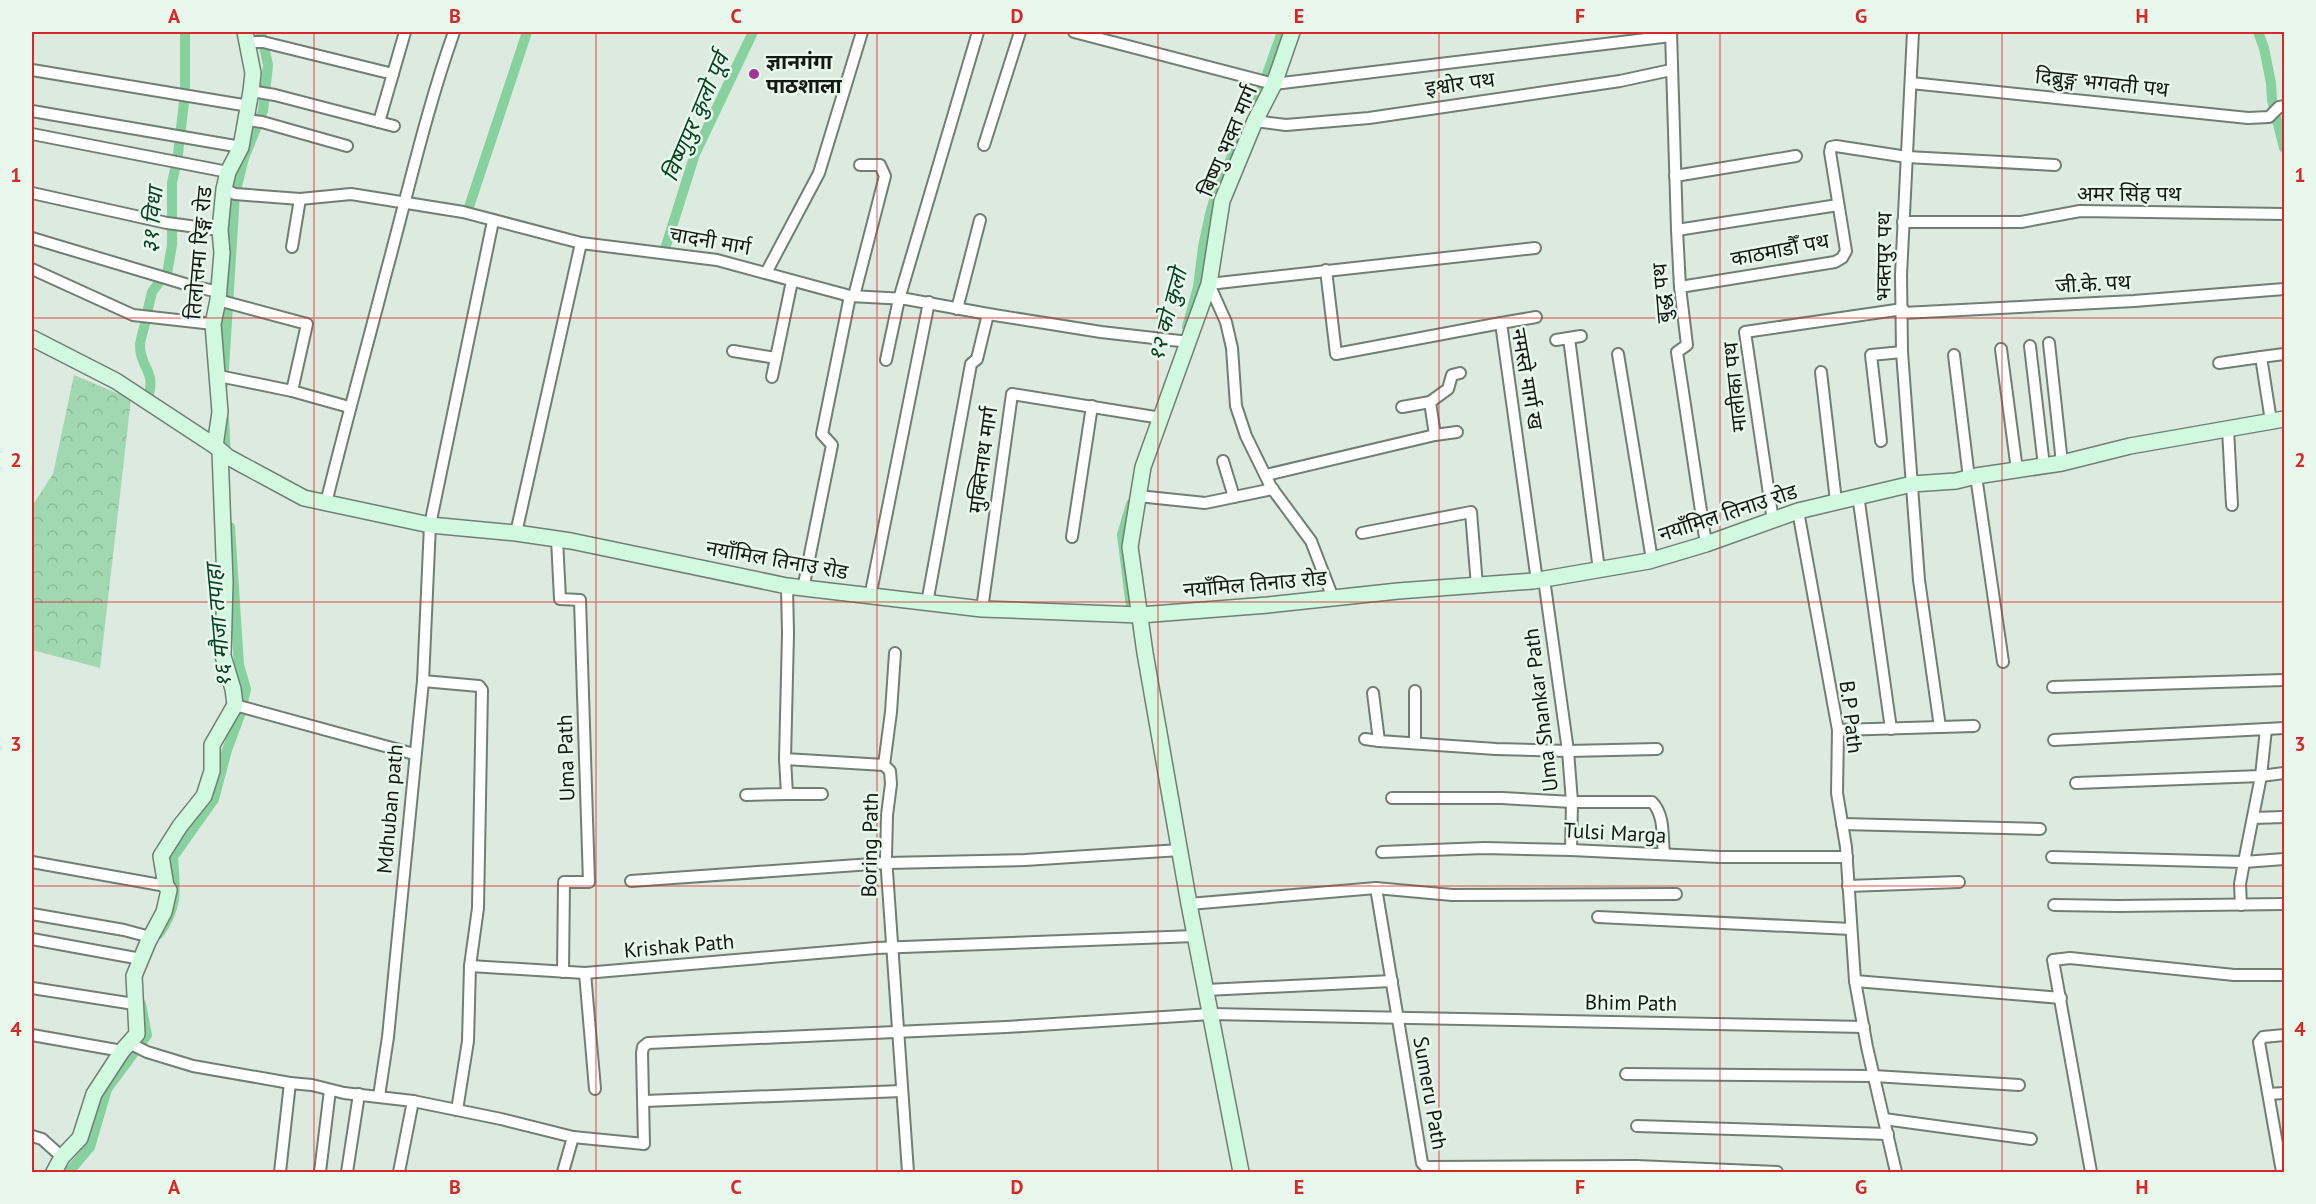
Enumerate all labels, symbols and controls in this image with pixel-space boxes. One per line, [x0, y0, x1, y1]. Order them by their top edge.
text: A [168, 3, 181, 29]
text: B [449, 3, 461, 29]
text: C [730, 3, 742, 29]
text: D [1011, 3, 1024, 29]
text: E [1294, 3, 1304, 29]
text: F [1575, 3, 1585, 29]
text: G [1855, 3, 1867, 29]
text: H [2135, 3, 2149, 29]
water label: विष्णुपुर कुलो पूर्व [655, 43, 738, 186]
place label: ज्ञानगंगा पाठशाला [766, 48, 843, 99]
street label: दिब्रुङ्ग भगवती पथ [2034, 62, 2171, 103]
street label: इश्वोर पथ [1424, 65, 1497, 102]
marker: ज्ञानगंगा पाठशाला [747, 67, 761, 81]
street label: बिष्णु भक्त मार्ग [1192, 80, 1264, 201]
text: 1 [10, 162, 22, 188]
text: 1 [2294, 162, 2306, 188]
street label: अमर सिंह पथ [2077, 180, 2182, 207]
water label: ३१ विधा [135, 182, 169, 254]
street label: तिलोत्तमा रिङ्ग रोड [179, 185, 218, 321]
street label: भक्तपुर पथ [1869, 211, 1898, 302]
street label: चादनी मार्ग [667, 220, 754, 261]
street label: काठमाडौँ पथ [1729, 227, 1832, 272]
water label: १२ को कुलो [1141, 261, 1194, 364]
street label: बुद्ध पथ [1645, 262, 1678, 324]
street label: जी.के. पथ [2055, 268, 2132, 299]
street label: नमस्ते मार्ग ख [1505, 326, 1550, 433]
street label: मालीका पथ [1716, 340, 1753, 433]
street label: मुक्तिनाथ मार्ग [962, 404, 1003, 515]
text: 2 [10, 447, 22, 473]
text: 2 [2294, 447, 2306, 473]
street label: नयाँमिल तिनाउ रोड [1655, 477, 1801, 548]
street label: नयाँमिल तिनाउ रोड [704, 534, 851, 585]
water label: १६ मौजा तपाहा [198, 559, 237, 689]
street label: नयाँमिल तिनाउ रोड [1182, 564, 1329, 603]
street label: Uma Shankar Path [1517, 627, 1564, 793]
street label: B.P Path [1834, 679, 1869, 755]
street label: Uma Path [550, 714, 581, 802]
text: 3 [10, 731, 22, 757]
text: 3 [2294, 731, 2306, 757]
street label: Mdhuban path [370, 743, 409, 875]
street label: Boring Path [855, 792, 884, 898]
street label: Tulsi Marga [1563, 816, 1667, 849]
street label: Krishak Path [623, 927, 735, 964]
street label: Bhim Path [1585, 988, 1677, 1017]
text: 4 [10, 1016, 22, 1042]
text: 4 [2294, 1016, 2306, 1042]
street label: Sumeru Path [1407, 1034, 1454, 1152]
text: A [168, 1174, 181, 1200]
text: B [449, 1174, 461, 1200]
text: C [730, 1174, 742, 1200]
text: D [1011, 1174, 1024, 1200]
text: E [1294, 1174, 1304, 1200]
text: F [1575, 1174, 1585, 1200]
text: G [1855, 1174, 1867, 1200]
text: H [2135, 1174, 2149, 1200]

